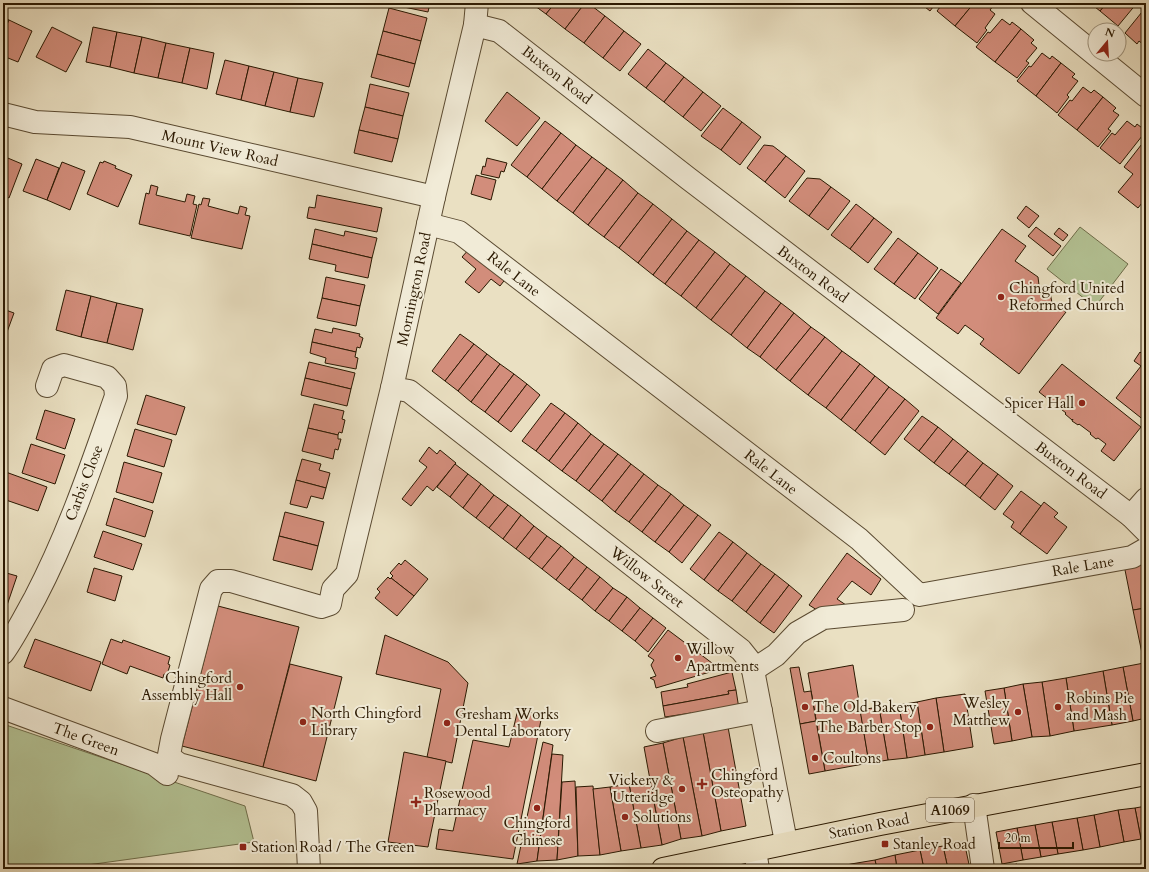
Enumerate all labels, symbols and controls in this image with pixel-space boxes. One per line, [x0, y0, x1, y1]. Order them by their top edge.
north arrow [1087, 22, 1127, 62]
text: N [1103, 24, 1117, 42]
street label: Buxton Road [518, 41, 596, 109]
street label: Mount View Road [160, 125, 280, 171]
street label: Mornington Road [392, 230, 436, 348]
street label: Buxton Road [773, 241, 853, 307]
street label: Rale Lane [483, 247, 545, 301]
place label: Chingford United Reformed Church [1009, 278, 1125, 315]
marker: Chingford United Reformed Church [996, 292, 1006, 302]
place label: Spicer Hall [1004, 393, 1074, 413]
marker: Spicer Hall [1077, 398, 1087, 408]
street label: Buxton Road [1031, 437, 1111, 503]
street label: Carbis Close [60, 442, 108, 524]
street label: Rale Lane [740, 445, 802, 499]
street label: Willow Street [605, 541, 688, 612]
street label: Rale Lane [1051, 551, 1116, 581]
place label: Willow Apartments [685, 639, 759, 676]
marker: Willow Apartments [673, 653, 683, 663]
place label: Chingford Assembly Hall [141, 668, 232, 705]
marker: Chingford Assembly Hall [235, 682, 245, 692]
place label: Robins Pie and Mash [1066, 688, 1134, 725]
place label: Wesley Matthew [953, 693, 1010, 730]
place label: The Old Bakery [813, 697, 917, 717]
marker: The Old Bakery [800, 702, 810, 712]
marker: Robins Pie and Mash [1053, 702, 1063, 712]
place label: North Chingford Library [311, 703, 421, 740]
place label: Gresham Works Dental Laboratory [455, 704, 572, 741]
marker: Wesley Matthew [1013, 707, 1023, 717]
marker: North Chingford Library [298, 717, 308, 727]
place label: The Barber Stop [817, 717, 922, 737]
street label: The Green [50, 718, 123, 760]
marker: Gresham Works Dental Laboratory [442, 718, 452, 728]
marker: The Barber Stop [925, 722, 935, 732]
place label: Coultons [823, 748, 881, 768]
marker: Coultons [810, 753, 820, 763]
place label: Chingford Osteopathy [711, 765, 784, 802]
place label: Vickery & Utteridge [609, 770, 674, 807]
marker: Chingford Osteopathy [696, 778, 708, 790]
place label: Rosewood Pharmacy [424, 783, 491, 820]
marker: Vickery & Utteridge [677, 784, 687, 794]
marker: Rosewood Pharmacy [411, 797, 421, 807]
road number: A1069 [926, 798, 974, 822]
marker: Chingford Chinese [532, 803, 542, 813]
place label: Solutions [633, 807, 691, 827]
street label: Station Road [827, 808, 911, 844]
marker: Solutions [620, 812, 630, 822]
place label: Chingford Chinese [504, 813, 571, 850]
scale bar [999, 824, 1073, 850]
text: 20 m [1005, 830, 1032, 846]
place label: Stanley Road [893, 834, 976, 854]
place label: Station Road / The Green [251, 837, 415, 857]
marker: Stanley Road [880, 839, 890, 849]
marker: Station Road / The Green [238, 842, 248, 852]

